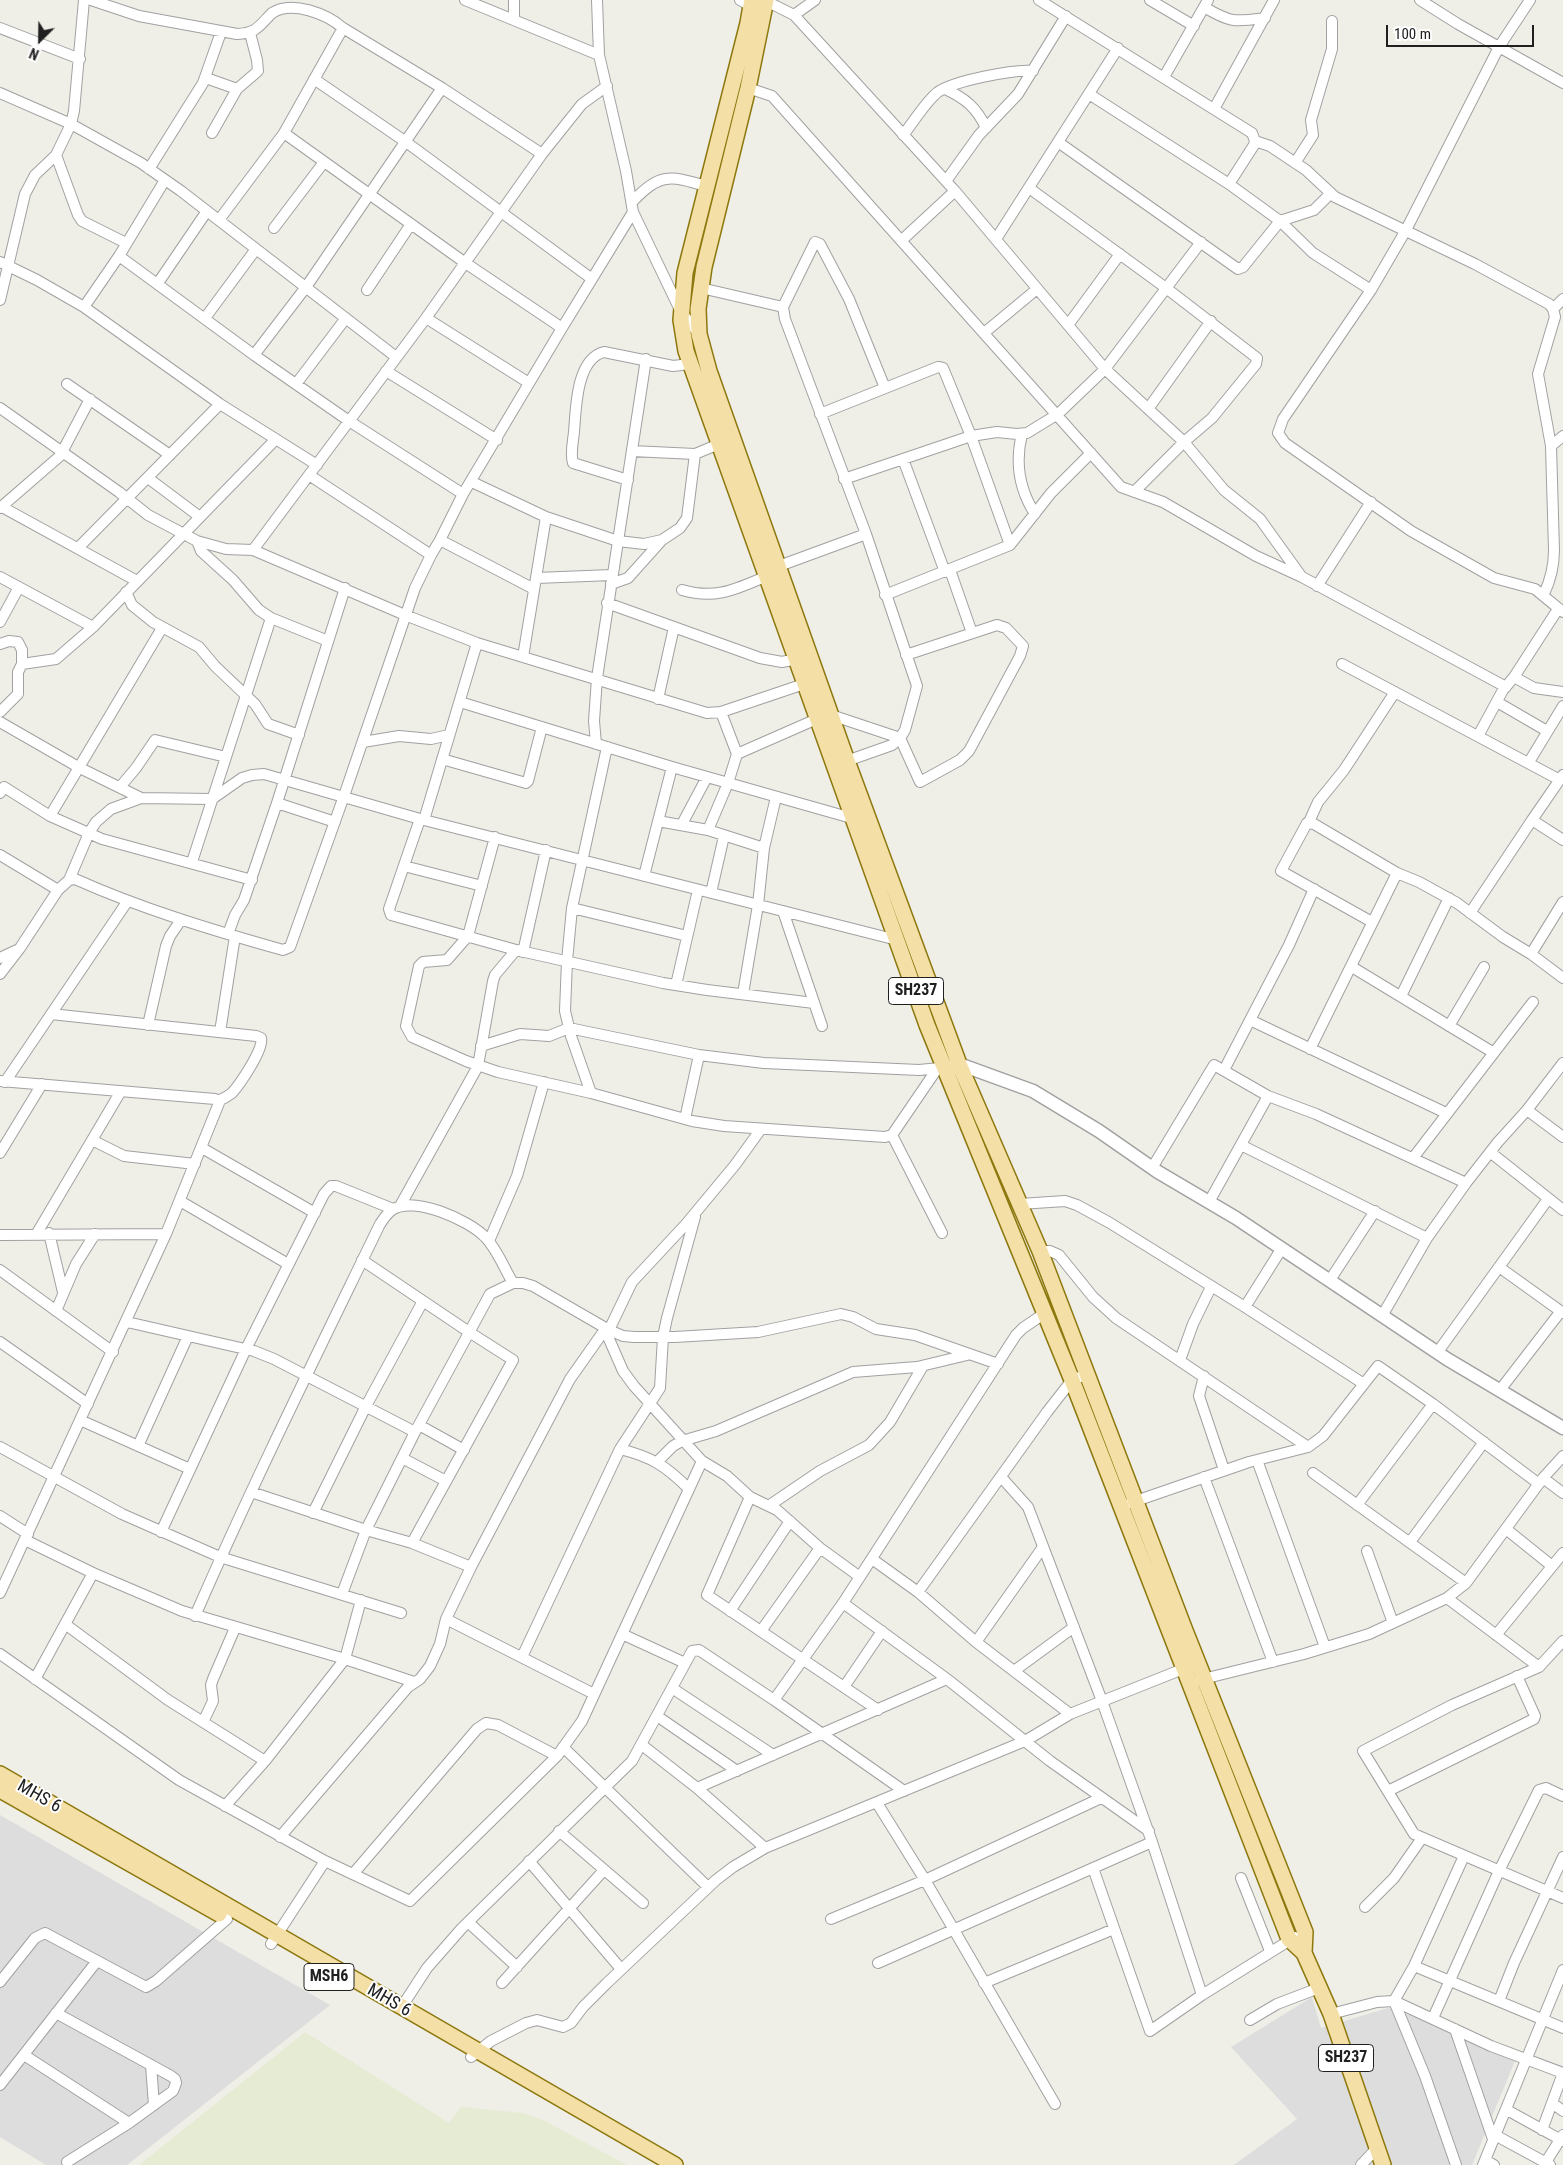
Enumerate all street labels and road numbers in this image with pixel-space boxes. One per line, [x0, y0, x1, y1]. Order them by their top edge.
road number: SH237 [888, 978, 944, 1004]
street label: MHS 6 [13, 1776, 65, 1818]
road number: MSH6 [304, 1964, 354, 1990]
street label: MHS 6 [363, 1980, 415, 2022]
road number: SH237 [1318, 2045, 1374, 2072]

